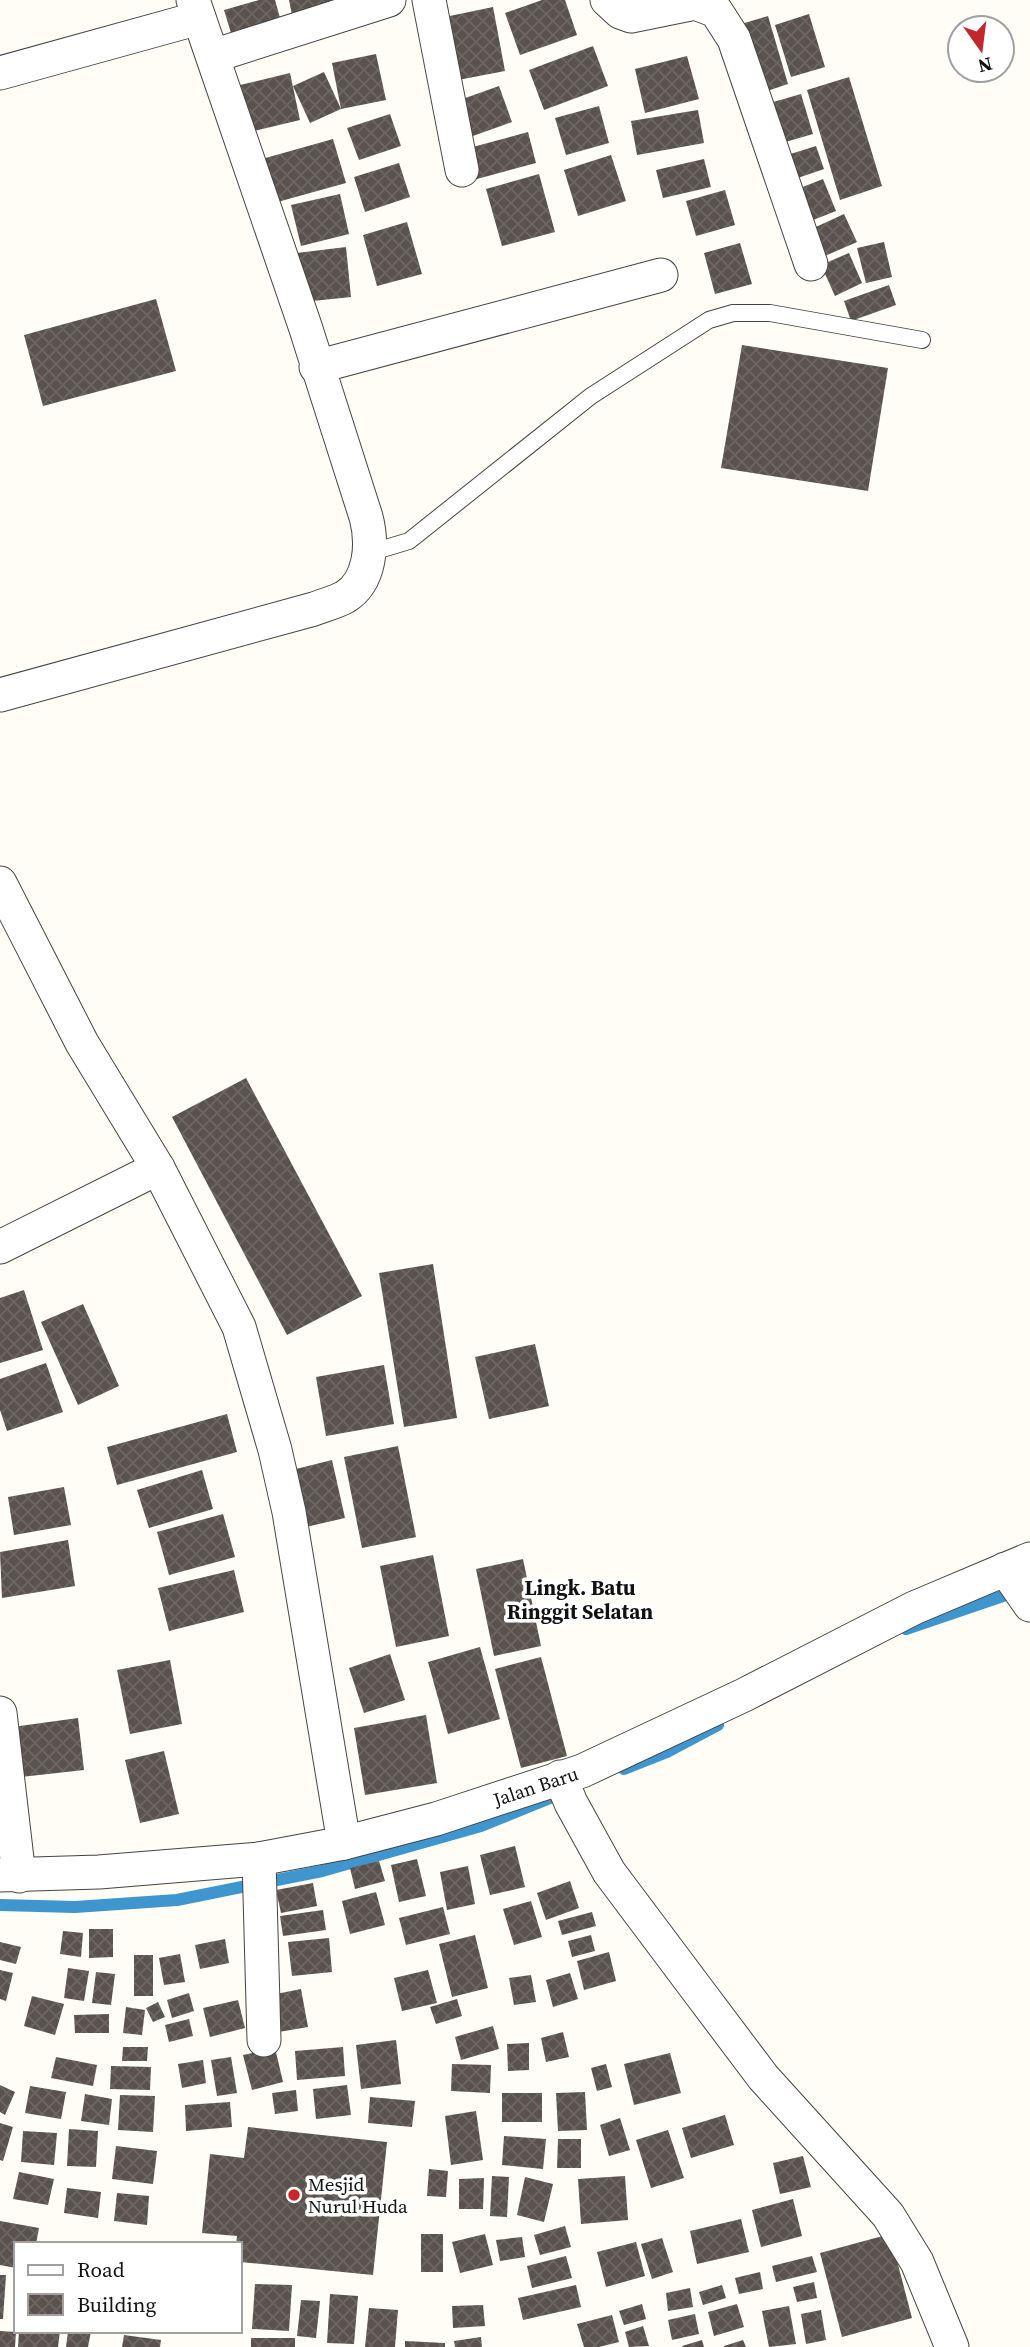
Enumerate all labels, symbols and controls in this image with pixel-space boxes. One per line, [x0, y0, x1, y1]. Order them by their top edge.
north arrow [946, 14, 1016, 84]
text: N [975, 51, 995, 80]
district label: Lingk. Batu Ringgit Selatan [507, 1573, 653, 1626]
street label: Jalan Baru [489, 1760, 581, 1813]
place label: Mesjid Nurul Huda [308, 2171, 408, 2219]
marker: Mesjid Nurul Huda [286, 2187, 302, 2203]
legend [14, 2242, 242, 2333]
text: Road [77, 2255, 125, 2284]
text: Building [77, 2290, 156, 2319]

